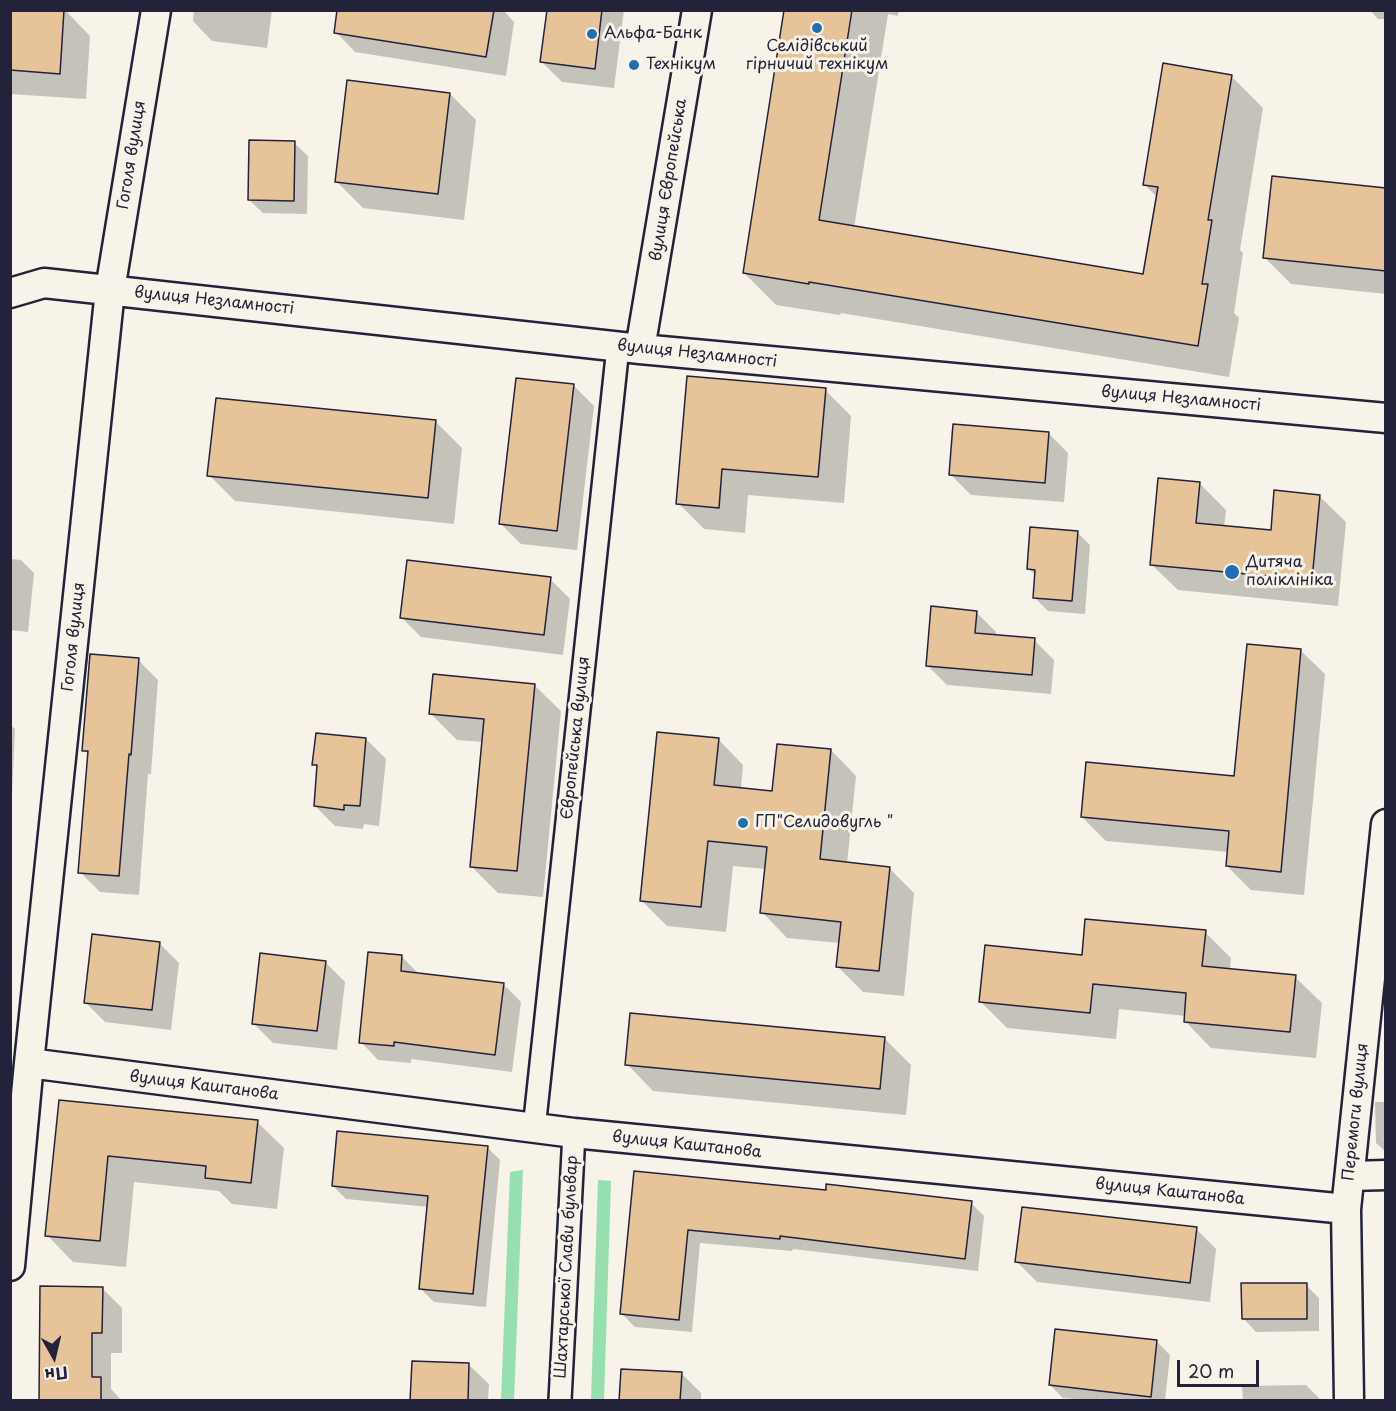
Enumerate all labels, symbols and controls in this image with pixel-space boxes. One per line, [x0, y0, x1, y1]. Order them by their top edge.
marker: Селідівський гірничий технікум [810, 21, 824, 35]
place label: Альфа-Банк [604, 24, 702, 44]
marker: Альфа-Банк [585, 27, 599, 41]
place label: Селідівський гірничий технікум [746, 37, 888, 75]
place label: Технікум [646, 55, 716, 75]
marker: Технікум [627, 58, 641, 72]
street label: вулиця Європейська [647, 97, 691, 263]
street label: Гоголя вулиця [114, 99, 150, 211]
street label: вулиця Незламності [133, 283, 295, 319]
street label: вулиця Незламності [616, 336, 778, 372]
street label: вулиця Незламності [1100, 382, 1262, 416]
place label: Дитяча поліклініка [1246, 553, 1333, 591]
marker: Дитяча поліклініка [1223, 563, 1241, 581]
street label: Гоголя вулиця [59, 581, 89, 693]
street label: Європейська вулиця [558, 655, 594, 821]
place label: ГП"Селидовугль " [755, 813, 893, 833]
marker: ГП"Селидовугль " [736, 816, 750, 830]
street label: Перемоги вулиця [1339, 1042, 1373, 1182]
street label: вулиця Каштанова [128, 1067, 280, 1105]
street label: вулиця Каштанова [611, 1128, 763, 1162]
street label: Шахтарської Слави бульвар [552, 1155, 582, 1379]
street label: вулиця Каштанова [1094, 1175, 1246, 1209]
north arrow [24, 1327, 84, 1387]
scale bar [1180, 1348, 1262, 1386]
text: 20 m [1188, 1357, 1234, 1384]
text: Пн [43, 1361, 70, 1388]

